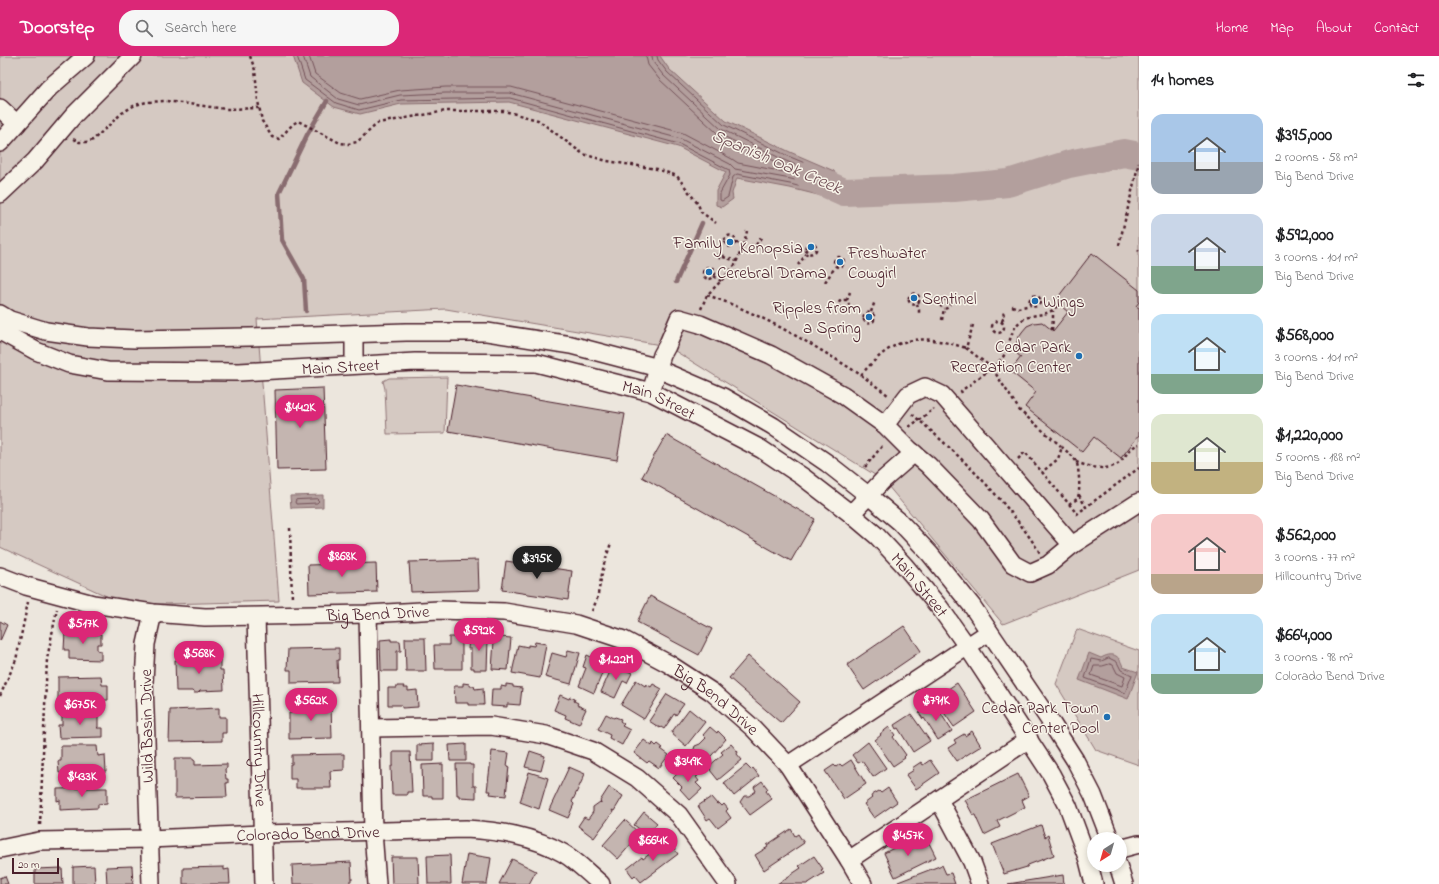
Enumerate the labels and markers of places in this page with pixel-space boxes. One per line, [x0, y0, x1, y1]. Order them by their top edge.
place label: Family [672, 231, 722, 257]
place label: Kenopsia [740, 236, 803, 261]
marker: Family [725, 237, 735, 247]
place label: Freshwater Cowgirl [847, 241, 927, 288]
marker: Kenopsia [806, 242, 816, 252]
marker: Freshwater Cowgirl [835, 257, 845, 267]
place label: Cerebral Drama [717, 261, 827, 286]
marker: Cerebral Drama [704, 267, 714, 277]
place label: Sentinel [922, 287, 977, 312]
place label: Wings [1043, 290, 1085, 317]
marker: Sentinel [909, 293, 919, 303]
place label: Ripples from a Spring [772, 296, 861, 343]
marker: Wings [1030, 296, 1040, 306]
marker: Ripples from a Spring [864, 312, 874, 322]
place label: Cedar Park Recreation Center [950, 335, 1072, 380]
marker: Cedar Park Recreation Center [1074, 351, 1084, 361]
pin: $442K [272, 395, 328, 429]
pin: $868K [314, 544, 370, 578]
pin: $395K [509, 546, 565, 580]
pin: $517K [55, 611, 111, 645]
pin: $592K [451, 618, 507, 652]
pin: $568K [171, 641, 227, 675]
pin: $1.22M [583, 647, 649, 681]
pin: $562K [283, 688, 339, 722]
pin: $791K [908, 688, 964, 722]
pin: $675K [52, 692, 108, 726]
place label: Cedar Park Town Center Pool [981, 696, 1099, 741]
marker: Cedar Park Town Center Pool [1102, 712, 1112, 722]
pin: $349K [660, 749, 716, 783]
pin: $433K [54, 764, 110, 798]
pin: $457K [880, 823, 936, 857]
pin: $664K [625, 828, 681, 862]

